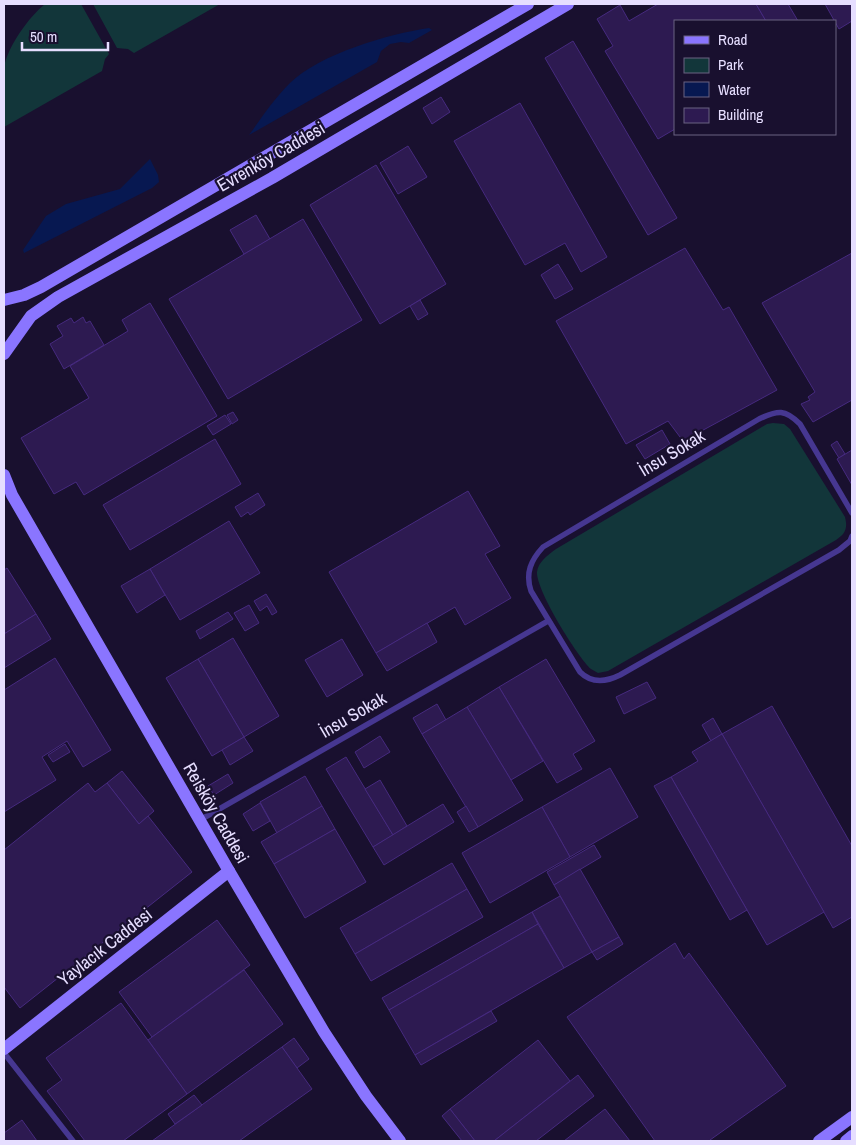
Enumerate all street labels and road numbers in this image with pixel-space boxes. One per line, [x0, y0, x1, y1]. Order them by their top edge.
street label: Evrenköy Caddesi [212, 116, 329, 198]
street label: İnsu Sokak [634, 423, 710, 482]
street label: İnsu Sokak [315, 685, 391, 744]
street label: Reisköy Caddesi [178, 758, 255, 868]
street label: Yaylacık Caddesi [52, 902, 157, 991]

